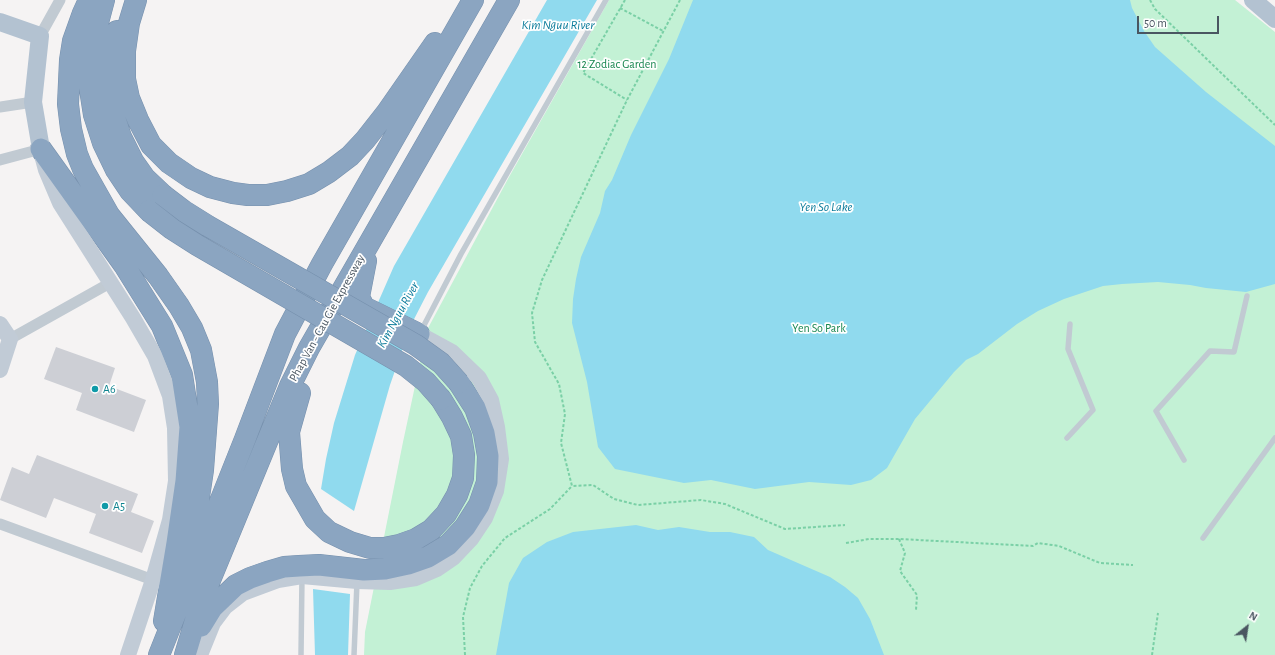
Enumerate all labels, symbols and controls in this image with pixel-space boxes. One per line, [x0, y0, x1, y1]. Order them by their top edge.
scale bar [1139, 8, 1221, 34]
water label: Kim Nguu River [522, 17, 594, 33]
text: 50 m [1144, 17, 1167, 29]
park label: 12 Zodiac Garden [577, 57, 657, 71]
water label: Yen So Lake [799, 199, 853, 215]
street label: Phap Van - Cau Gie Expressway [286, 252, 368, 384]
water label: Kim Nguu River [374, 279, 422, 351]
park label: Yen So Park [792, 321, 846, 335]
place label: A6 [103, 382, 116, 396]
marker: A6 [90, 384, 100, 394]
place label: A5 [113, 499, 125, 513]
marker: A5 [100, 501, 110, 511]
north arrow [1227, 607, 1267, 647]
text: N [1247, 609, 1259, 623]

